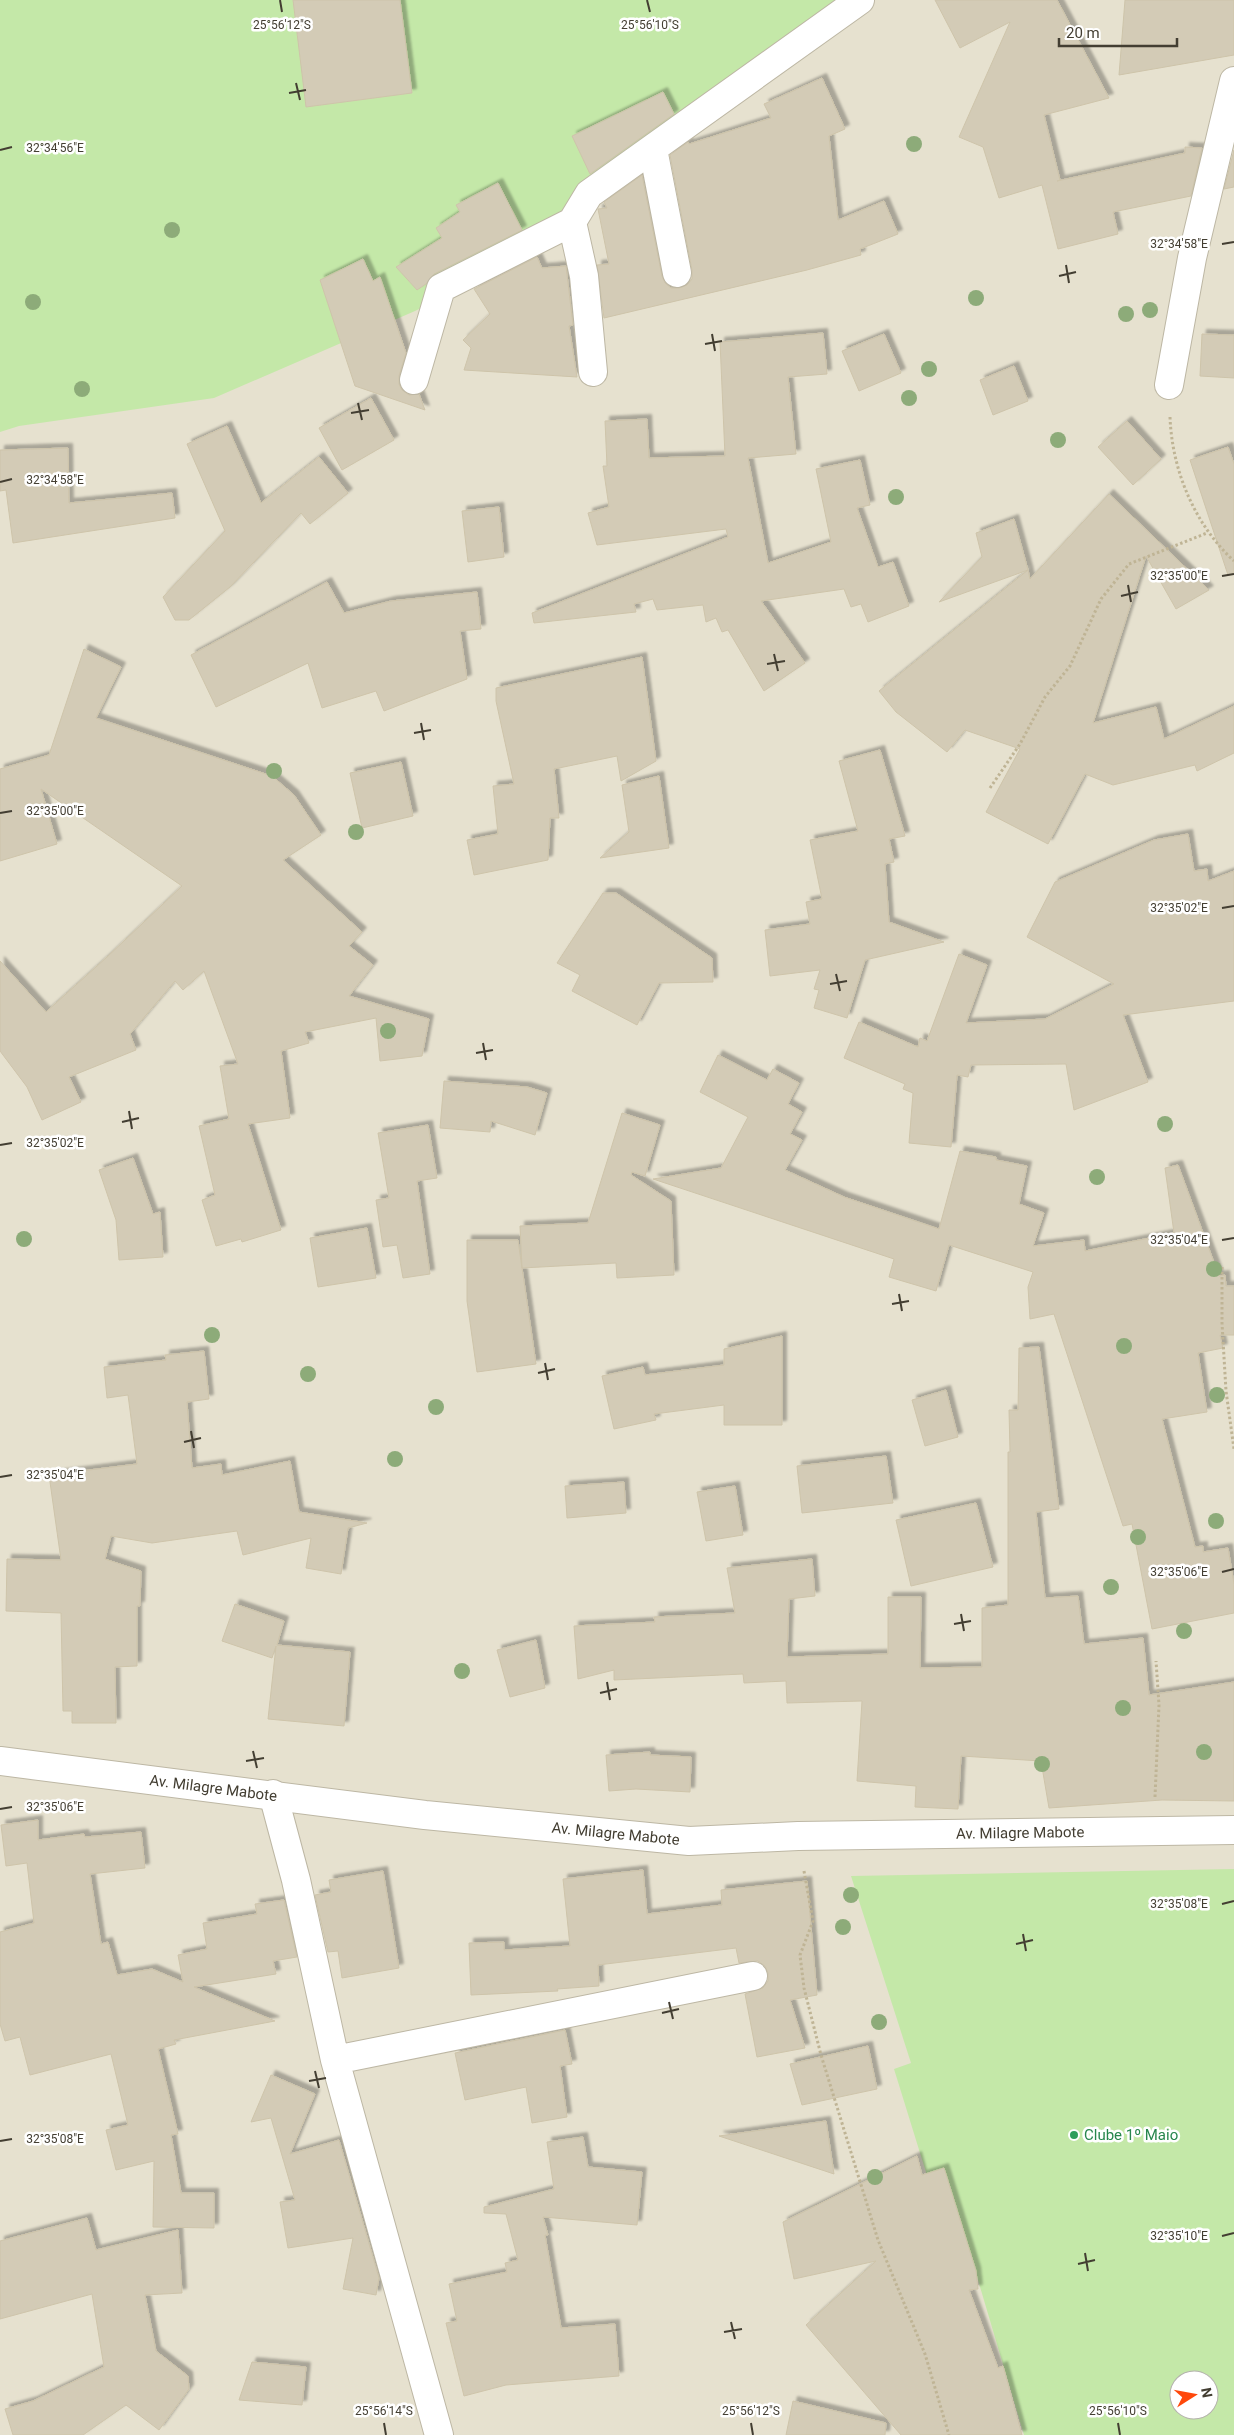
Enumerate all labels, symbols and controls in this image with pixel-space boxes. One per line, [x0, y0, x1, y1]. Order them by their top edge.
scale bar [1059, 15, 1176, 47]
text: 25°56'12"S [253, 18, 311, 32]
text: 25°56'10"S [621, 18, 679, 32]
text: 20 m [1066, 24, 1100, 42]
text: 32°34'56"E [26, 141, 84, 155]
text: 32°34'58"E [1150, 237, 1208, 251]
text: 32°34'58"E [26, 473, 84, 487]
text: 32°35'00"E [1150, 569, 1208, 583]
text: 32°35'00"E [26, 804, 84, 818]
text: 32°35'02"E [1150, 901, 1208, 915]
text: 32°35'02"E [26, 1136, 84, 1150]
text: 32°35'04"E [1150, 1233, 1208, 1247]
text: 32°35'04"E [26, 1468, 84, 1482]
text: 32°35'06"E [1150, 1565, 1208, 1579]
street label: Av. Milagre Mabote [148, 1771, 278, 1805]
text: 32°35'06"E [26, 1800, 84, 1814]
street label: Av. Milagre Mabote [551, 1819, 680, 1849]
street label: Av. Milagre Mabote [956, 1823, 1085, 1843]
text: 32°35'08"E [1150, 1897, 1208, 1911]
place label: Clube 1º Maio [1084, 2126, 1178, 2144]
marker: Clube 1º Maio [1068, 2129, 1080, 2141]
text: 32°35'08"E [26, 2132, 84, 2146]
text: 32°35'10"E [1150, 2229, 1208, 2243]
north arrow [1169, 2370, 1219, 2420]
text: N [1198, 2386, 1216, 2399]
text: 25°56'14"S [355, 2404, 413, 2418]
text: 25°56'12"S [722, 2404, 780, 2418]
text: 25°56'10"S [1089, 2404, 1147, 2418]

